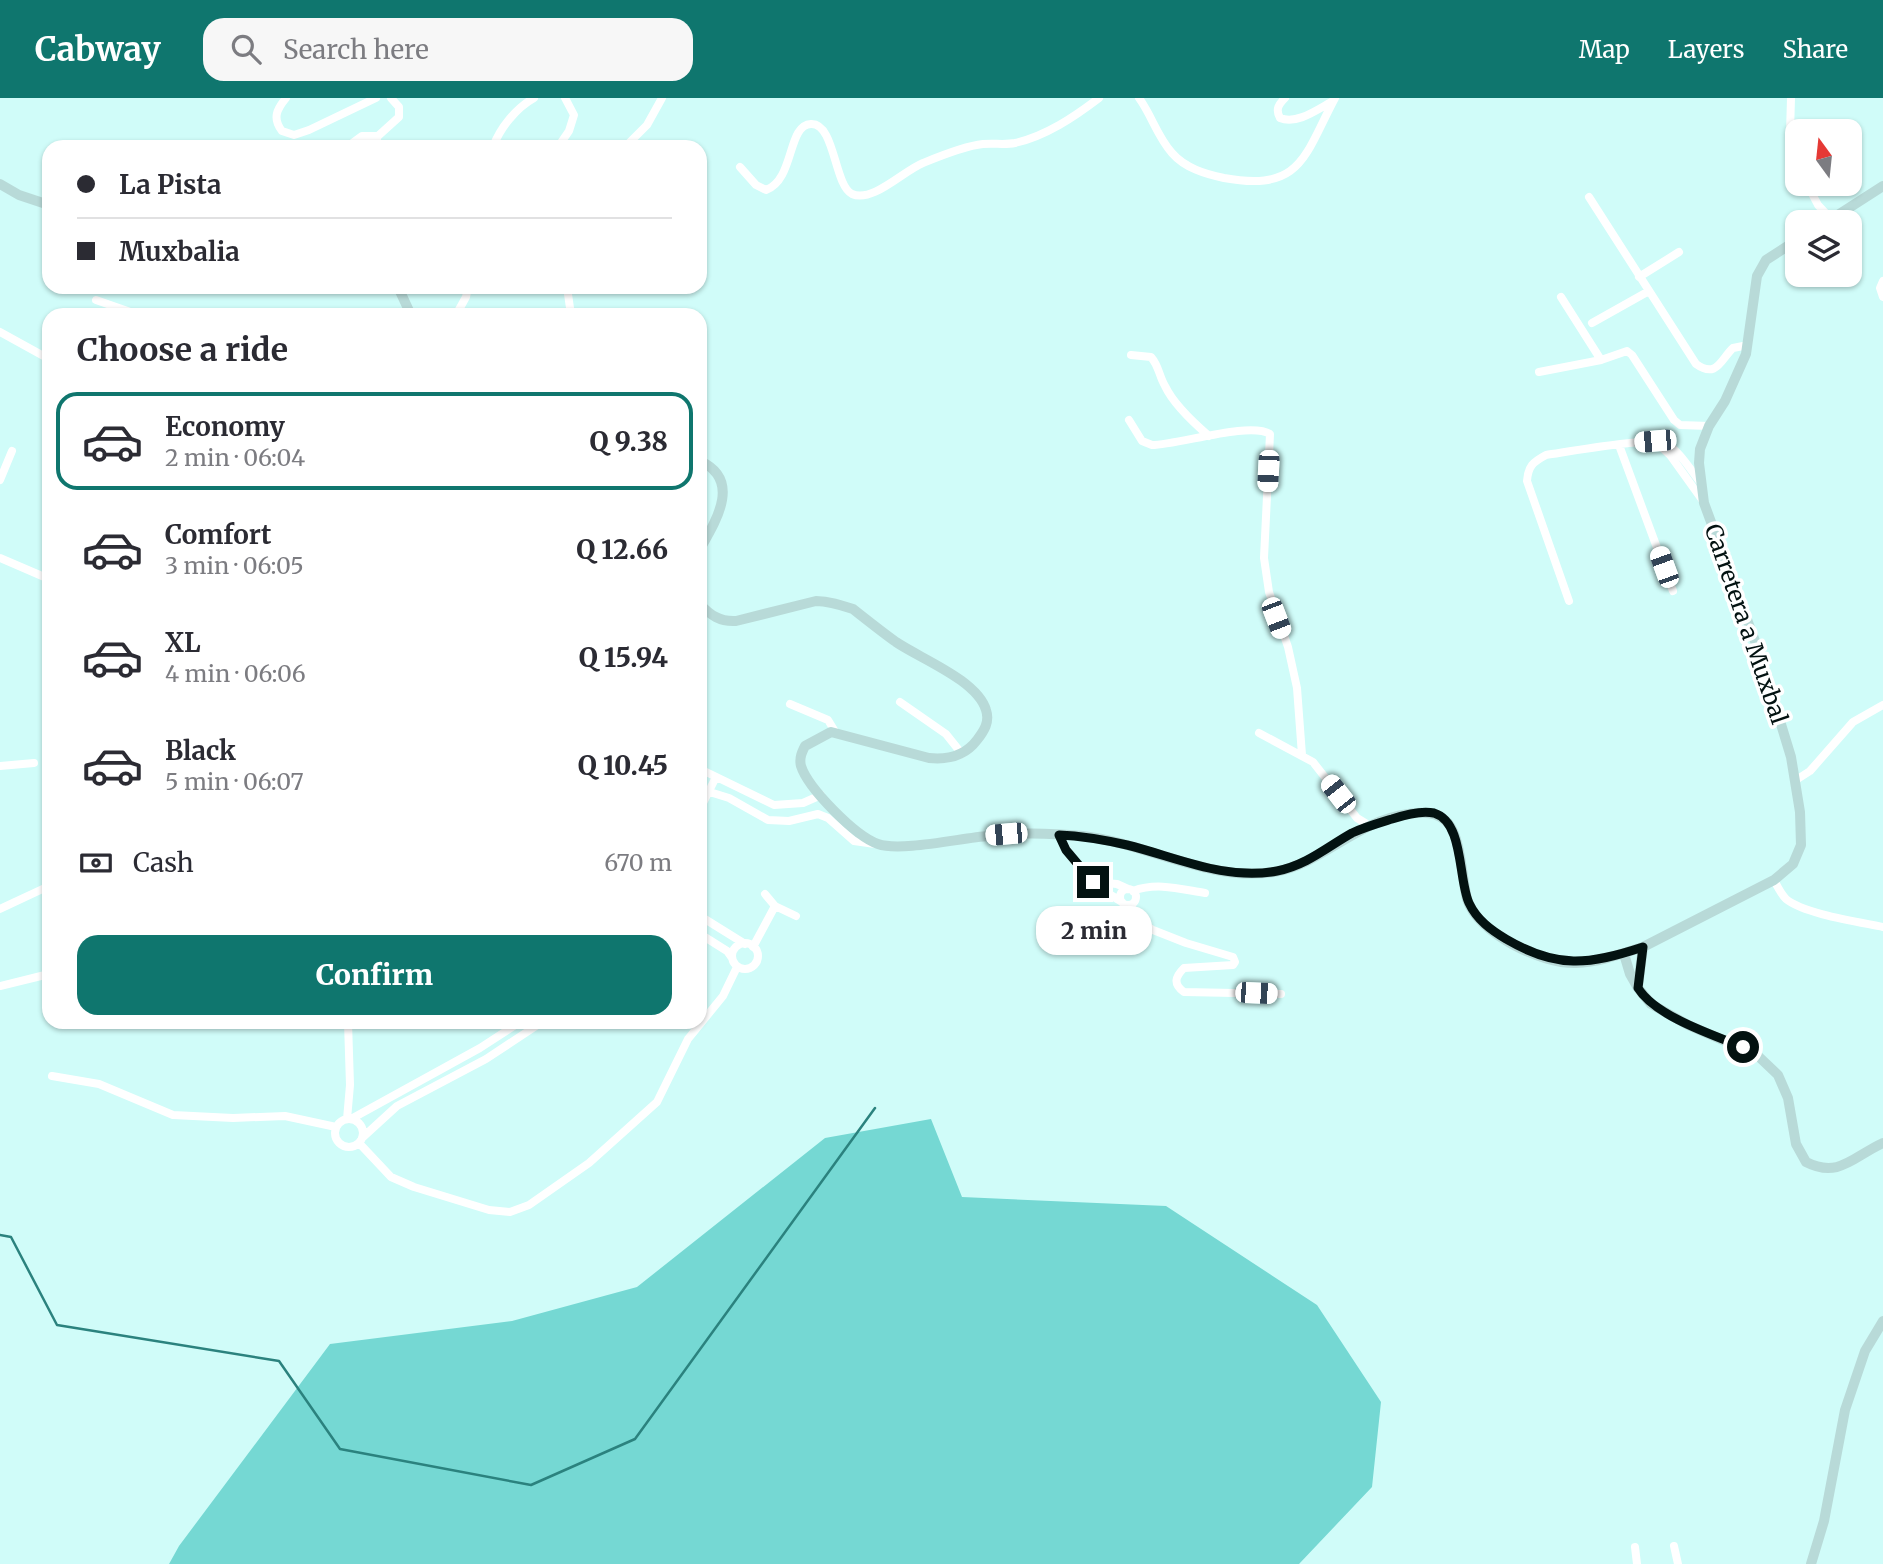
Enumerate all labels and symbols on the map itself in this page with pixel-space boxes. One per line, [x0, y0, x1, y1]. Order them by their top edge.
north arrow [1785, 119, 1862, 196]
car [1634, 429, 1677, 453]
car [1257, 449, 1280, 493]
street label: Carretera a Muxbal [1699, 520, 1794, 728]
car [1647, 544, 1682, 590]
car [1259, 595, 1294, 641]
car [1317, 771, 1360, 817]
car [985, 822, 1028, 846]
route end [1077, 866, 1109, 898]
callout: 2 min [1035, 906, 1151, 956]
car [1235, 982, 1278, 1004]
route start [1727, 1031, 1759, 1063]

